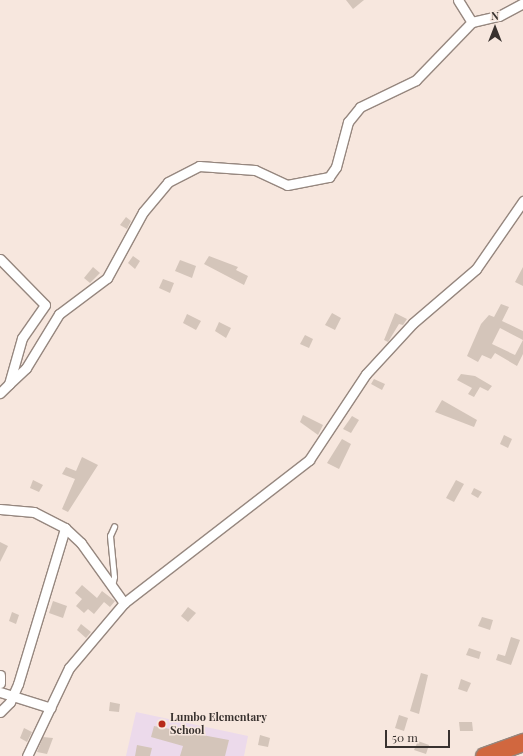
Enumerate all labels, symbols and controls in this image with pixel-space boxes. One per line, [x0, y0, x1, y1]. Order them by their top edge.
north arrow [475, 8, 515, 48]
text: N [491, 8, 499, 23]
place label: Lumbo Elementary School [170, 711, 267, 737]
marker: Lumbo Elementary School [157, 719, 167, 729]
scale bar [387, 722, 452, 748]
text: 50 m [392, 729, 418, 745]

